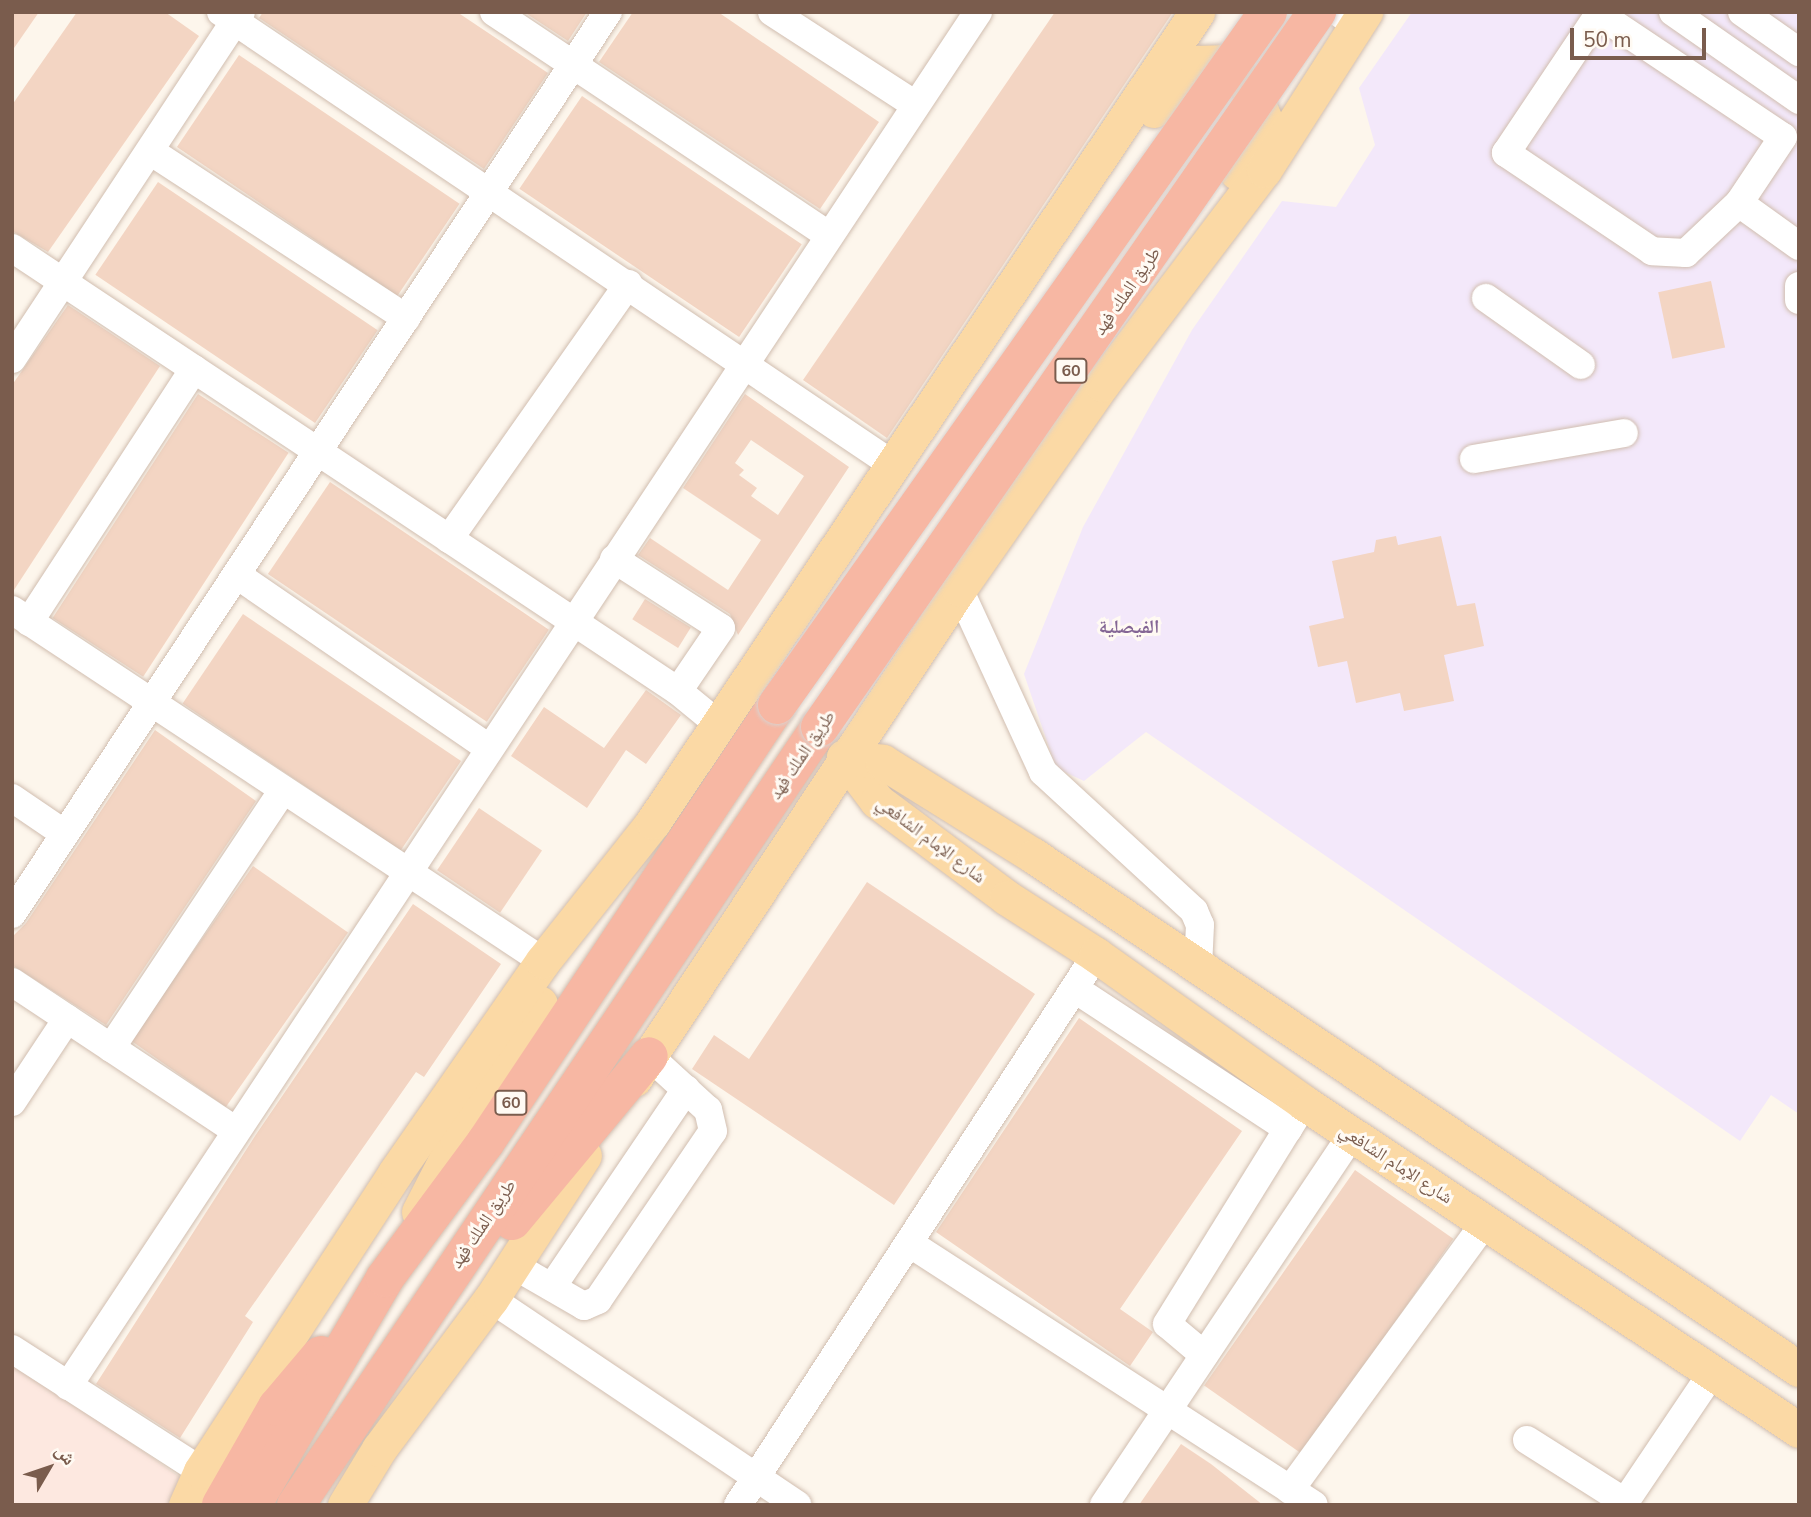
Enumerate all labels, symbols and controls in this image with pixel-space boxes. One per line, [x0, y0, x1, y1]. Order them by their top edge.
scale bar [1573, 14, 1710, 58]
text: 50 m [1583, 26, 1632, 54]
street label: طريق الملك فهد [1089, 243, 1165, 339]
road number: 60 [1054, 358, 1088, 384]
district label: الفيصلية [1099, 617, 1159, 639]
street label: طريق الملك فهد [764, 707, 840, 803]
street label: شارع الإمام الشافعي [872, 792, 990, 888]
road number: 60 [494, 1091, 528, 1116]
street label: شارع الإمام الشافعي [1335, 1119, 1457, 1209]
street label: طريق الملك فهد [445, 1176, 521, 1272]
north arrow [14, 1433, 84, 1503]
text: ش [49, 1439, 82, 1471]

